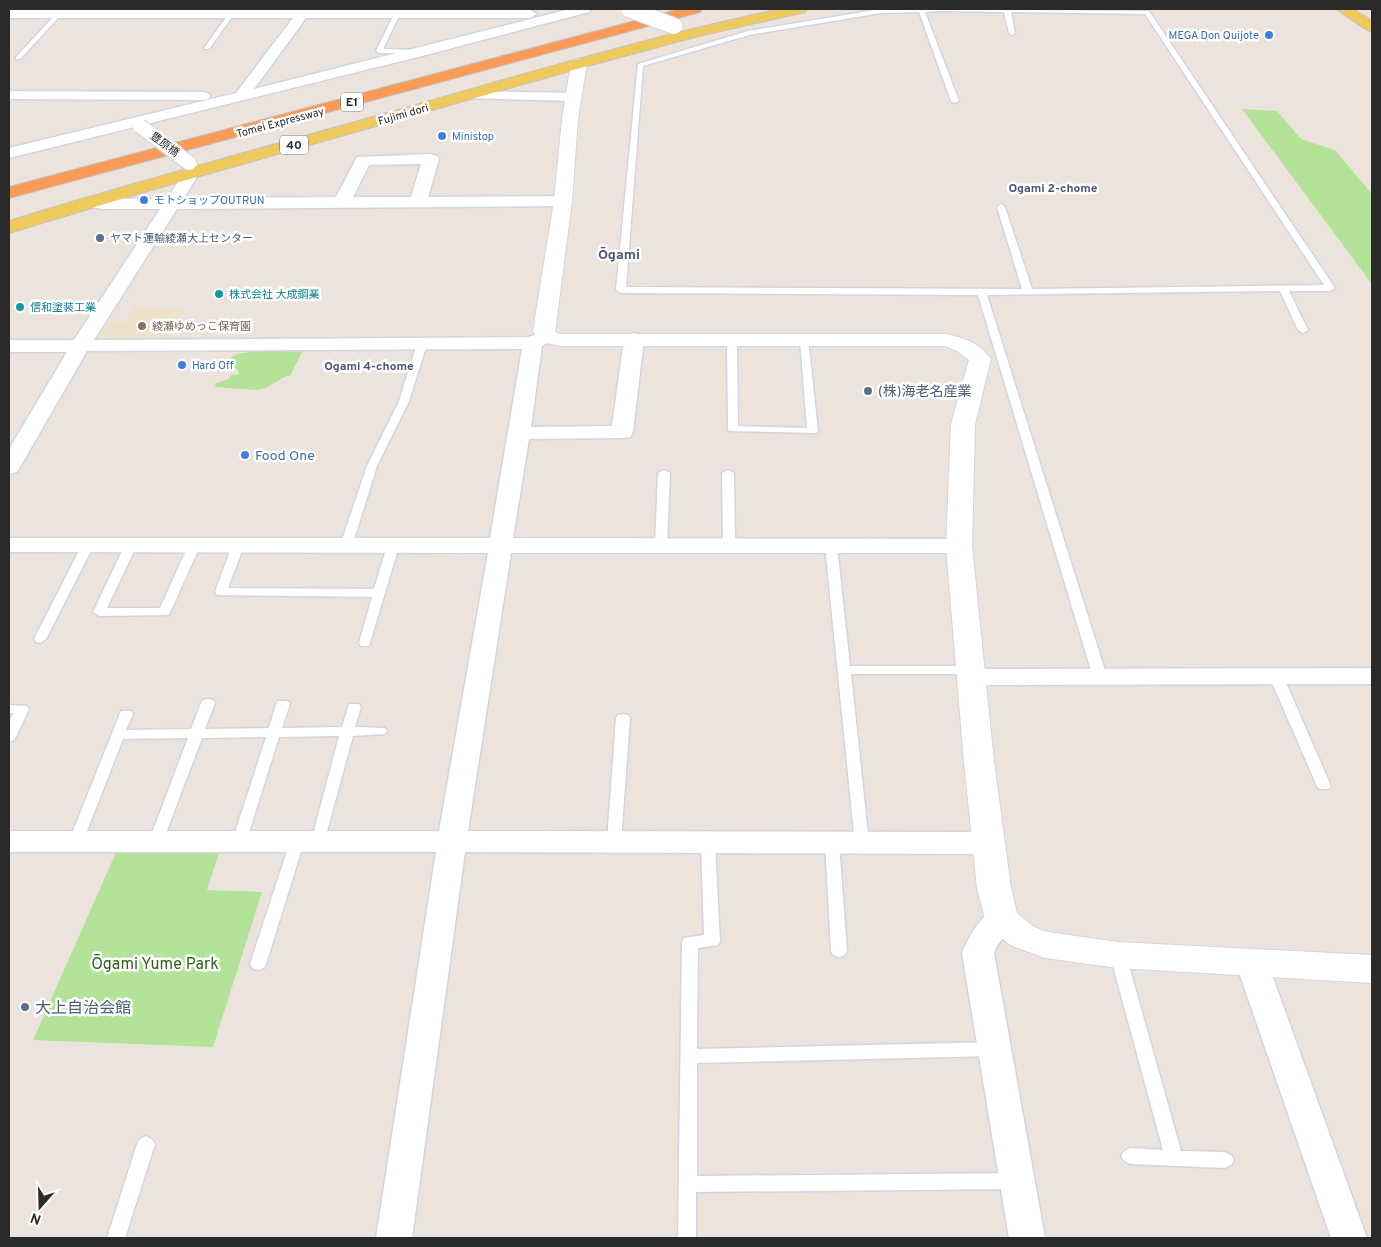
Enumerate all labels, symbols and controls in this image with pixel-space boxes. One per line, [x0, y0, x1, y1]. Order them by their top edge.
place label: MEGA Don Quijote [1169, 29, 1259, 43]
marker: MEGA Don Quijote [1263, 29, 1275, 41]
road number: E1 [341, 92, 363, 111]
street label: Fujimi dori [376, 101, 430, 129]
street label: Tomei Expressway [235, 104, 326, 141]
street label: 豊原橋 [147, 129, 182, 160]
marker: Ministop [436, 130, 448, 142]
place label: Ministop [452, 130, 494, 144]
road number: 40 [280, 136, 308, 154]
district label: Ogami 2-chome [1008, 181, 1098, 197]
marker: モトショップOUTRUN [138, 194, 150, 206]
place label: モトショップOUTRUN [154, 194, 265, 208]
marker: ヤマト運輸綾瀬大上センター [94, 232, 106, 244]
place label: ヤマト運輸綾瀬大上センター [110, 232, 253, 246]
district label: Ōgami [598, 246, 640, 264]
marker: 株式会社 大成鋼業 [213, 288, 225, 300]
place label: 株式会社 大成鋼業 [229, 288, 320, 302]
marker: 信和塗装工業 [14, 301, 26, 313]
place label: 信和塗装工業 [30, 301, 96, 315]
marker: 綾瀬ゆめっこ保育園 [136, 320, 148, 332]
place label: 綾瀬ゆめっこ保育園 [152, 320, 251, 334]
marker: Hard Off [176, 359, 188, 371]
place label: Hard Off [192, 359, 234, 373]
district label: Ogami 4-chome [324, 359, 414, 375]
place label: (株)海老名産業 [878, 384, 972, 401]
marker: (株)海老名産業 [862, 385, 874, 397]
place label: Food One [255, 448, 315, 465]
marker: Food One [239, 449, 251, 461]
park label: Ōgami Yume Park [91, 953, 219, 975]
place label: 大上自治会館 [35, 999, 131, 1019]
marker: 大上自治会館 [19, 1001, 31, 1013]
north arrow [15, 1182, 65, 1232]
text: N [28, 1208, 44, 1228]

